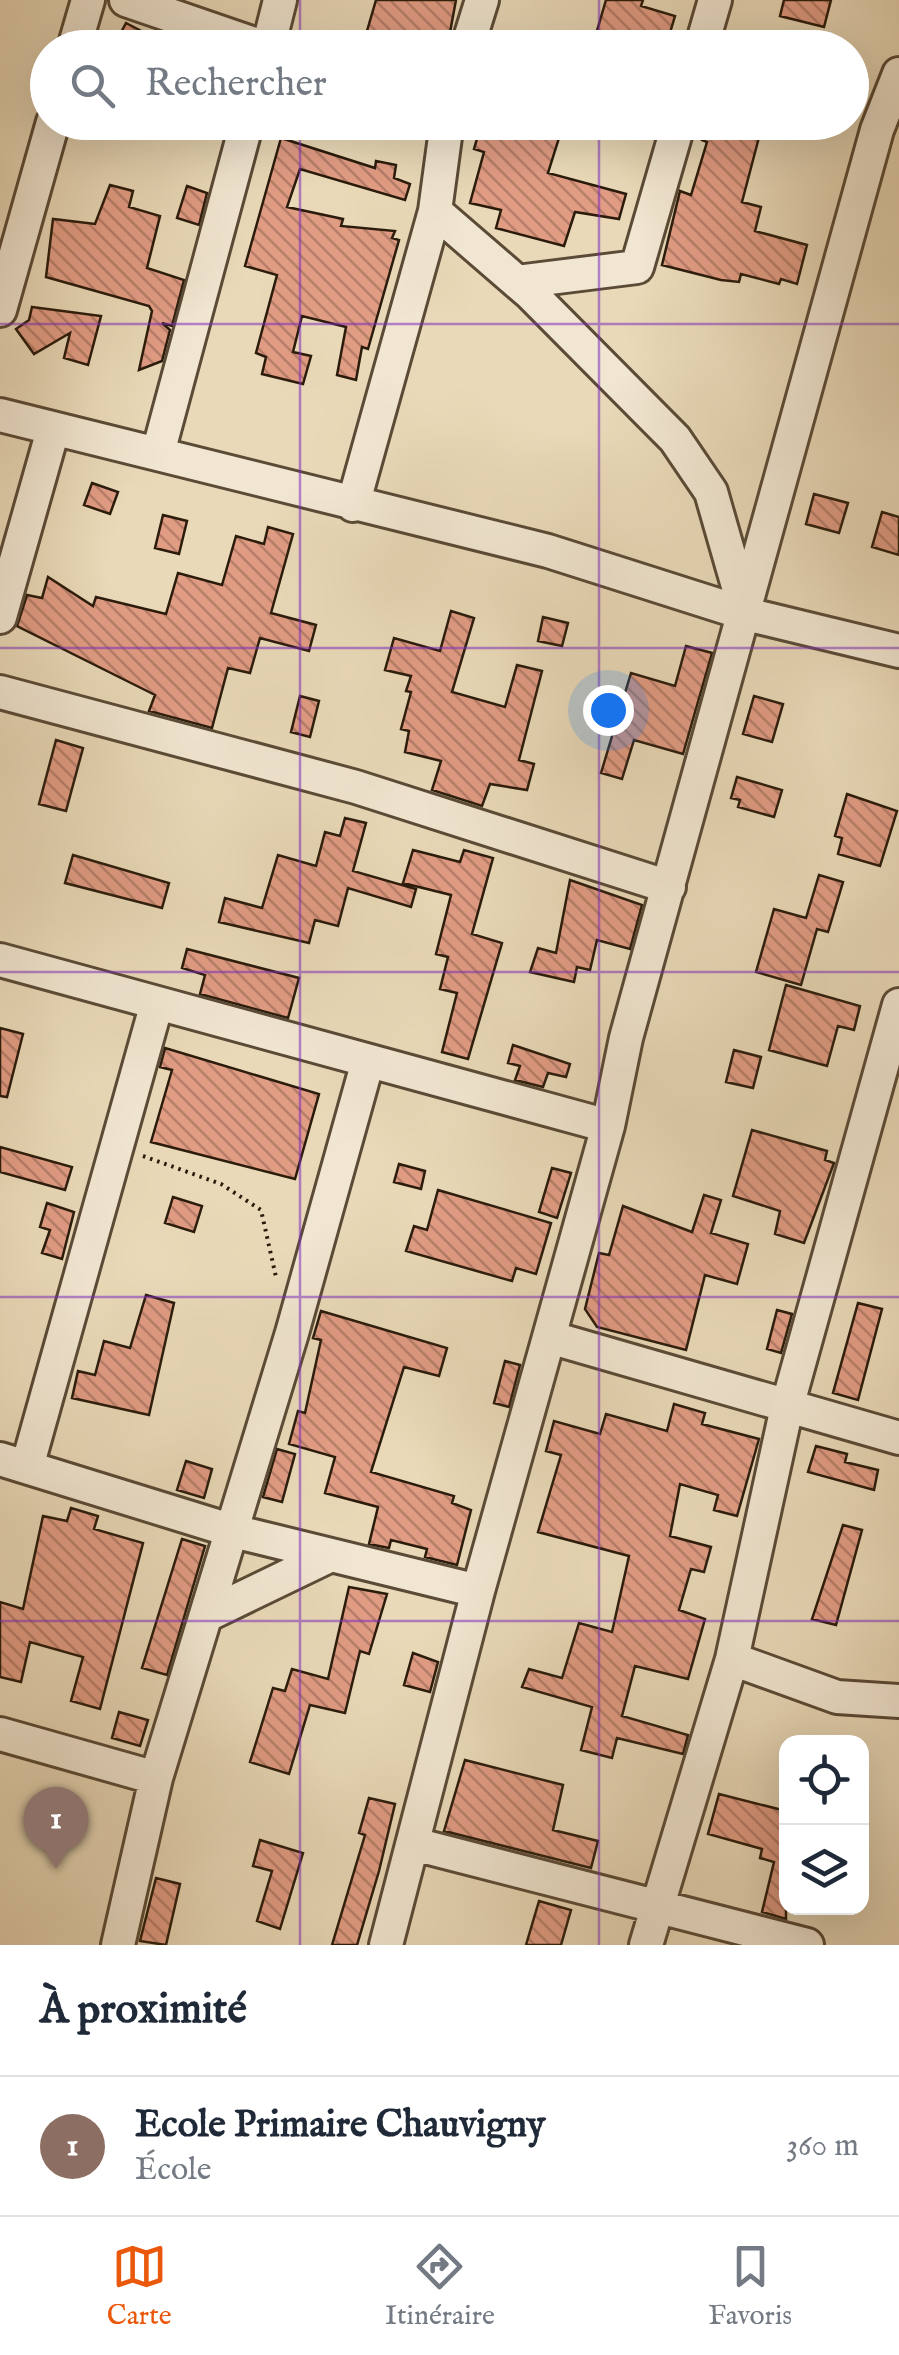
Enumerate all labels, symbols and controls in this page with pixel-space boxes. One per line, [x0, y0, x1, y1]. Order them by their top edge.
search box [30, 30, 869, 140]
icon: search [65, 58, 120, 113]
text: Rechercher [145, 61, 327, 109]
your location [583, 685, 634, 736]
map controls [779, 1735, 869, 1915]
button: locate [779, 1735, 869, 1825]
pin: 1 [23, 1786, 88, 1869]
button: layers [779, 1825, 869, 1915]
text: À proximité [40, 1984, 247, 2037]
text: Ecole Primaire Chauvigny [135, 2102, 546, 2150]
text: 1 [67, 2126, 78, 2167]
text: 360 m [786, 2126, 859, 2167]
text: École [135, 2150, 211, 2191]
tab: Carte [107, 2239, 172, 2334]
tab: Itinéraire [385, 2239, 495, 2334]
tab: Favoris [708, 2239, 792, 2334]

